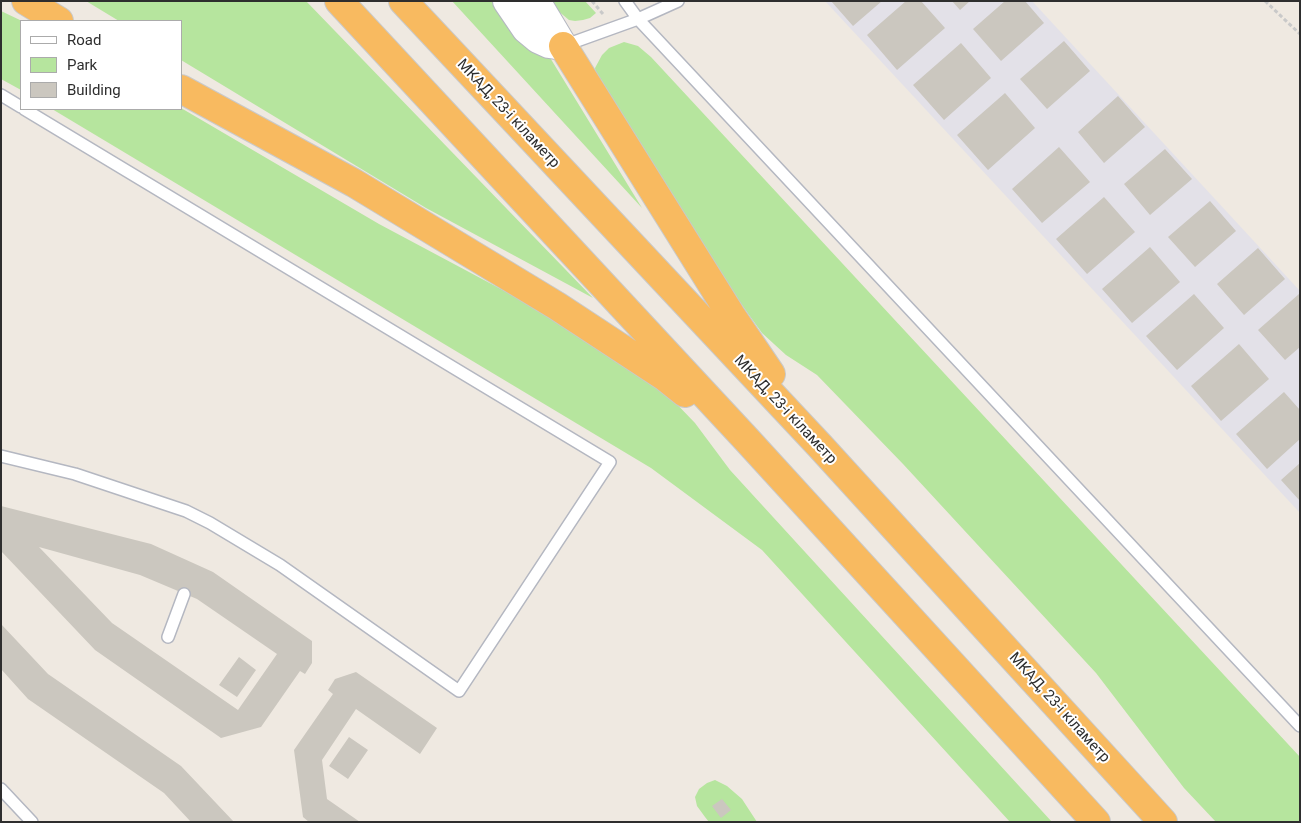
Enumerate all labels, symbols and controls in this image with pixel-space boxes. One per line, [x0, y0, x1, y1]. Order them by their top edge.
legend [20, 20, 182, 110]
text: Road [67, 31, 101, 49]
text: Park [67, 56, 97, 74]
street label: МКАД, 23-і кіламетр [453, 56, 563, 172]
text: Building [67, 81, 121, 99]
street label: МКАД, 23-і кіламетр [730, 352, 840, 468]
street label: МКАД, 23-і кіламетр [1005, 649, 1113, 767]

